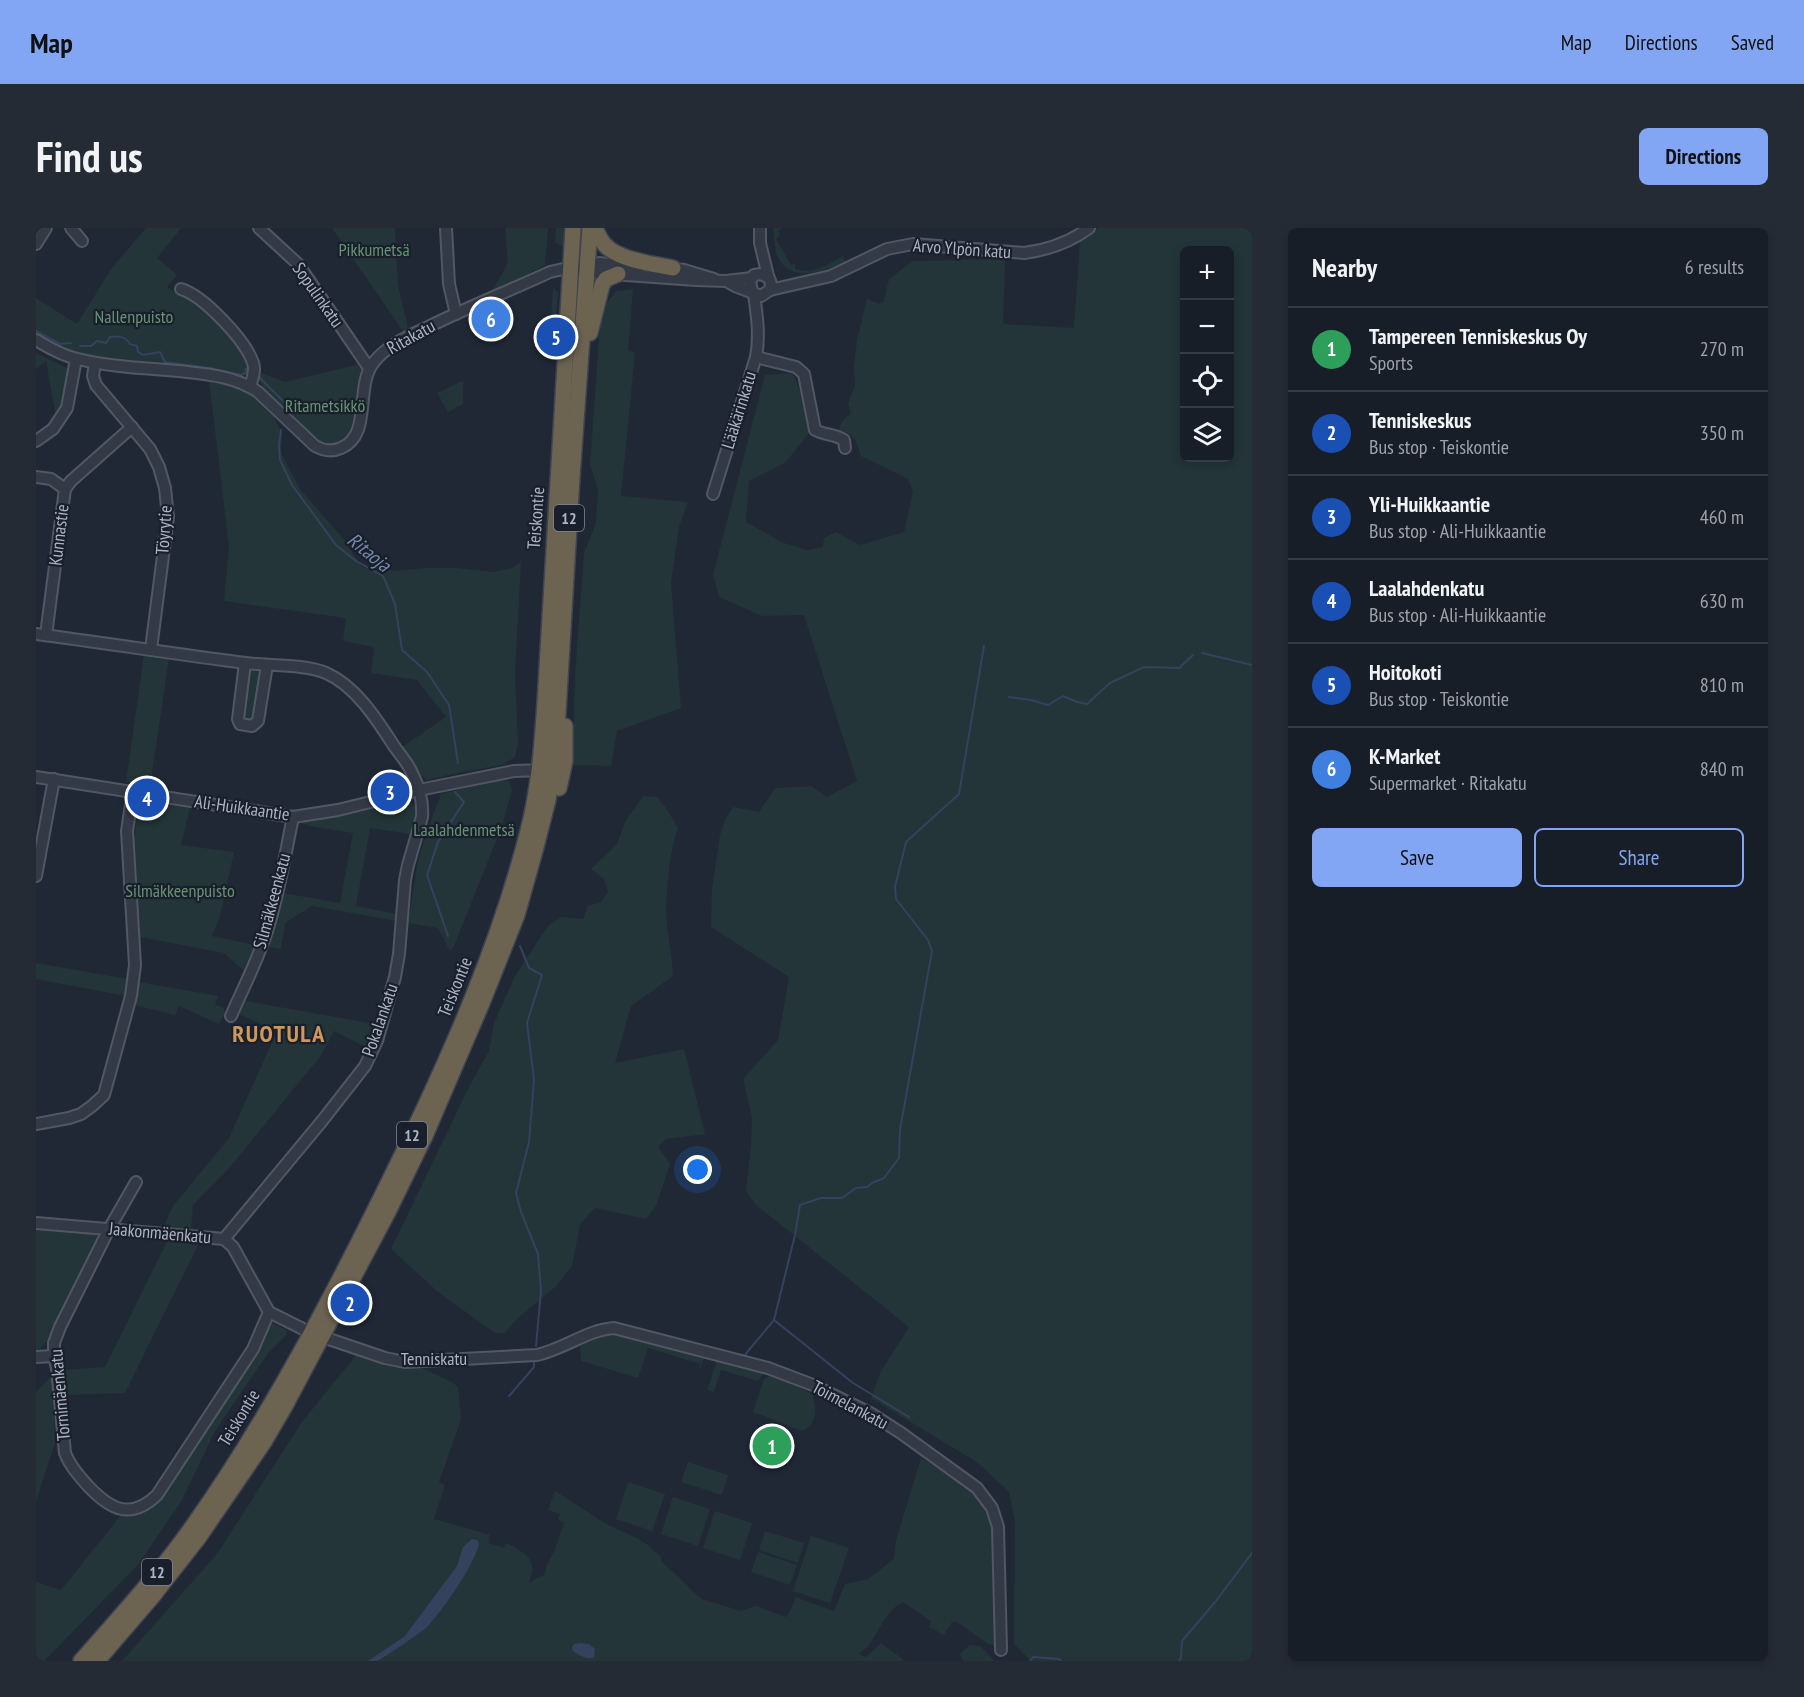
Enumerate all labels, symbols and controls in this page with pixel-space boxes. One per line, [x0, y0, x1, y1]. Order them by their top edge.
text: Map [30, 24, 73, 61]
text: Map [1561, 29, 1592, 56]
text: Directions [1625, 29, 1698, 56]
text: Saved [1731, 29, 1774, 56]
button: Directions [1639, 128, 1768, 185]
text: Find us [36, 129, 143, 184]
street label: Arvo Ylpön katu [912, 234, 1012, 263]
park label: Pikkumetsä [338, 238, 410, 261]
map controls [1180, 246, 1234, 462]
button: + [1180, 246, 1234, 300]
text: Nearby [1312, 251, 1377, 284]
text: 6 results [1685, 254, 1744, 280]
street label: Sopulinkatu [288, 258, 349, 332]
pin: 6 [472, 296, 510, 341]
button: − [1180, 300, 1234, 354]
park label: Nallenpuisto [95, 305, 174, 328]
street label: Ritakatu [383, 314, 439, 359]
pin: 5 [536, 314, 576, 360]
text: Tampereen Tenniskeskus Oy [1369, 322, 1587, 350]
text: 1 [1327, 336, 1336, 362]
text: 270 m [1700, 336, 1744, 362]
text: Sports [1369, 350, 1413, 376]
button: locate [1180, 354, 1234, 408]
street label: Lääkärinkatu [716, 368, 761, 451]
park label: Ritametsikkö [285, 394, 365, 417]
text: Tenniskeskus [1369, 406, 1471, 434]
button: layers [1180, 408, 1234, 462]
text: 2 [1327, 420, 1336, 446]
text: 350 m [1700, 420, 1744, 446]
text: Bus stop · Teiskontie [1369, 434, 1509, 460]
street label: Teiskontie [522, 486, 549, 550]
text: Yli-Huikkaantie [1369, 490, 1490, 518]
street label: Kunnastie [43, 503, 74, 567]
text: 3 [1327, 504, 1336, 530]
text: 460 m [1700, 504, 1744, 530]
street label: Töyrytie [150, 505, 177, 555]
road number: 12 [554, 505, 584, 531]
text: Bus stop · Ali-Huikkaantie [1369, 518, 1546, 544]
water label: Ritaoja [342, 527, 397, 578]
text: Laalahdenkatu [1369, 574, 1484, 602]
text: 4 [1327, 588, 1336, 614]
text: 630 m [1700, 588, 1744, 614]
text: Bus stop · Ali-Huikkaantie [1369, 602, 1546, 628]
text: Hoitokoti [1369, 658, 1442, 686]
text: 5 [1327, 672, 1336, 698]
text: 810 m [1700, 672, 1744, 698]
text: Bus stop · Teiskontie [1369, 686, 1509, 712]
text: K-Market [1369, 742, 1440, 770]
text: 6 [1327, 756, 1336, 782]
text: 840 m [1700, 756, 1744, 782]
pin: 3 [370, 770, 410, 814]
text: Supermarket · Ritakatu [1369, 770, 1527, 796]
pin: 4 [128, 776, 166, 820]
street label: Ali-Huikkaantie [193, 789, 291, 826]
park label: Laalahdenmetsä [413, 818, 515, 841]
button: Save [1312, 828, 1522, 887]
button: Share [1534, 828, 1744, 887]
street label: Silmäkkeenkatu [248, 851, 295, 951]
park label: Silmäkkeenpuisto [125, 879, 235, 902]
street label: Teiskontie [432, 954, 477, 1020]
street label: Pokalankatu [356, 980, 403, 1059]
district label: RUOTULA [232, 1018, 326, 1049]
road number: 12 [397, 1122, 427, 1148]
your location [683, 1155, 712, 1184]
street label: Jaakonmäenkatu [107, 1216, 212, 1248]
pin: 2 [330, 1280, 370, 1326]
street label: Tenniskatu [401, 1347, 467, 1370]
street label: Tornimäenkatu [44, 1348, 75, 1442]
street label: Toimelankatu [808, 1375, 892, 1434]
street label: Teiskontie [213, 1385, 264, 1450]
pin: 1 [752, 1424, 792, 1468]
road number: 12 [142, 1559, 172, 1585]

